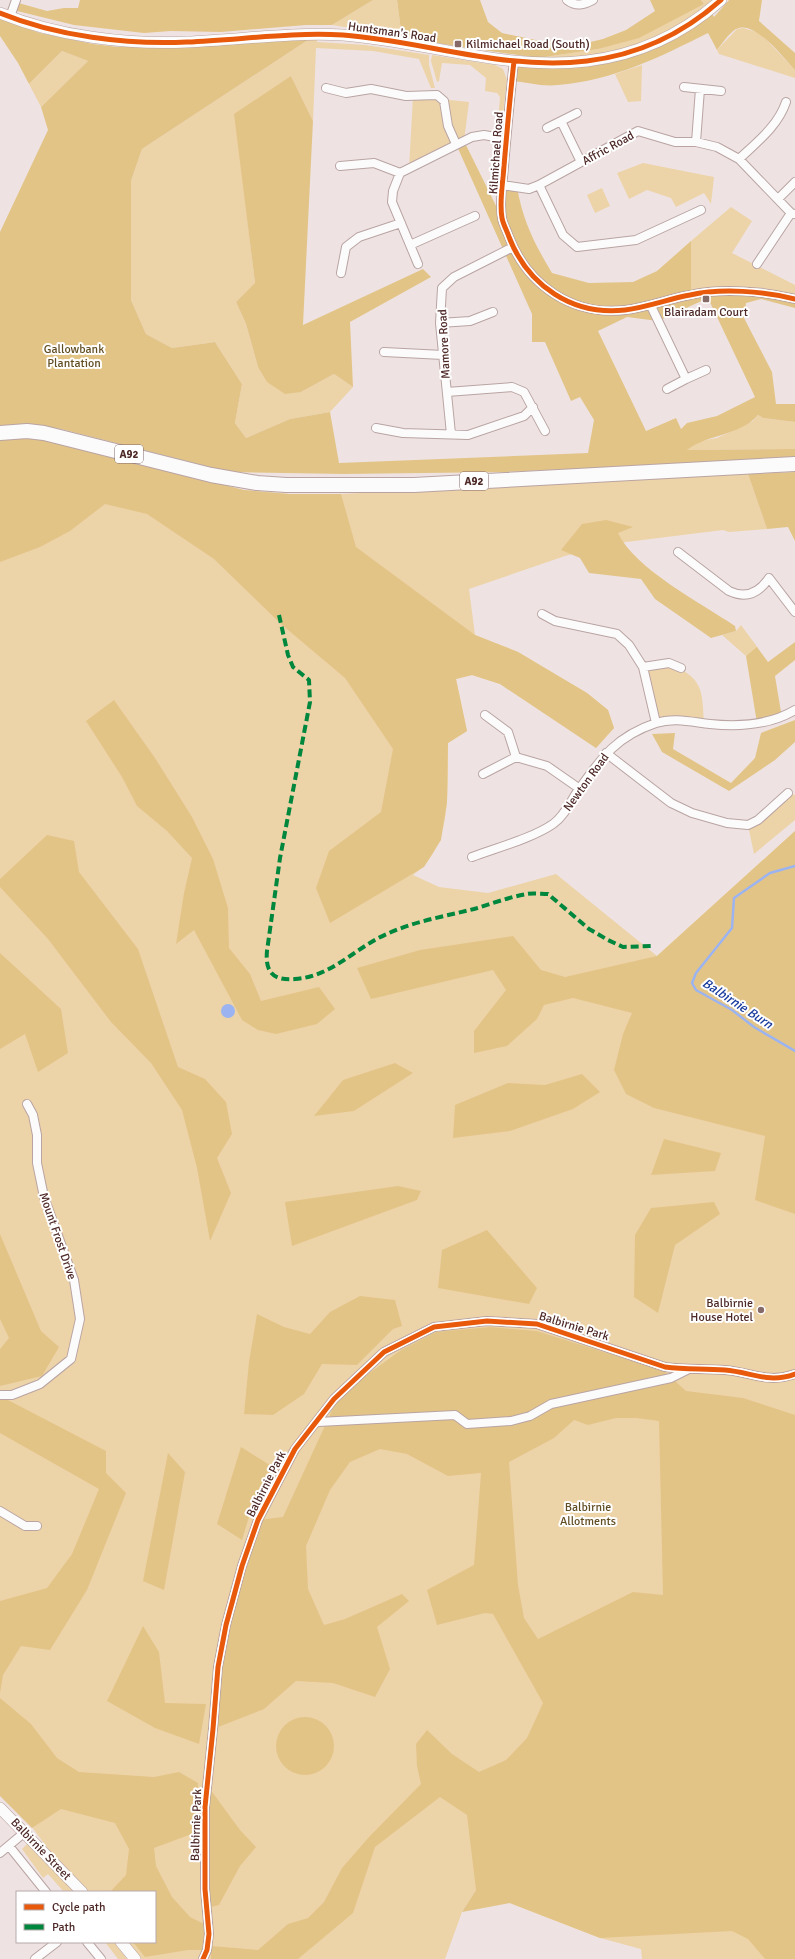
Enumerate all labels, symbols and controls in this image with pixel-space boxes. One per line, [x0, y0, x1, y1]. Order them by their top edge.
street label: Huntsman's Road [347, 19, 437, 46]
place label: Kilmichael Road (South) [466, 37, 590, 52]
marker: Kilmichael Road (South) [453, 39, 463, 49]
street label: Kilmichael Road [486, 111, 507, 195]
street label: Affric Road [580, 128, 637, 169]
marker: Blairadam Court [701, 294, 711, 304]
place label: Blairadam Court [664, 305, 748, 320]
street label: Mamore Road [435, 309, 454, 379]
park label: Gallowbank Plantation [44, 342, 104, 371]
road number: A92 [115, 445, 143, 463]
road number: A92 [460, 472, 488, 490]
street label: Newton Road [560, 750, 612, 814]
water label: Balbirnie Burn [699, 975, 776, 1033]
street label: Mount Frost Drive [36, 1191, 79, 1282]
place label: Balbirnie House Hotel [690, 1296, 753, 1325]
marker: Balbirnie House Hotel [756, 1305, 766, 1315]
street label: Balbirnie Park [537, 1309, 611, 1344]
street label: Balbirnie Park [243, 1449, 290, 1520]
park label: Balbirnie Allotments [560, 1500, 616, 1529]
street label: Balbirnie Park [188, 1789, 205, 1861]
street label: Balbirnie Street [7, 1815, 74, 1884]
legend [16, 1891, 156, 1943]
text: Cycle path [52, 1900, 105, 1915]
text: Path [52, 1920, 75, 1935]

